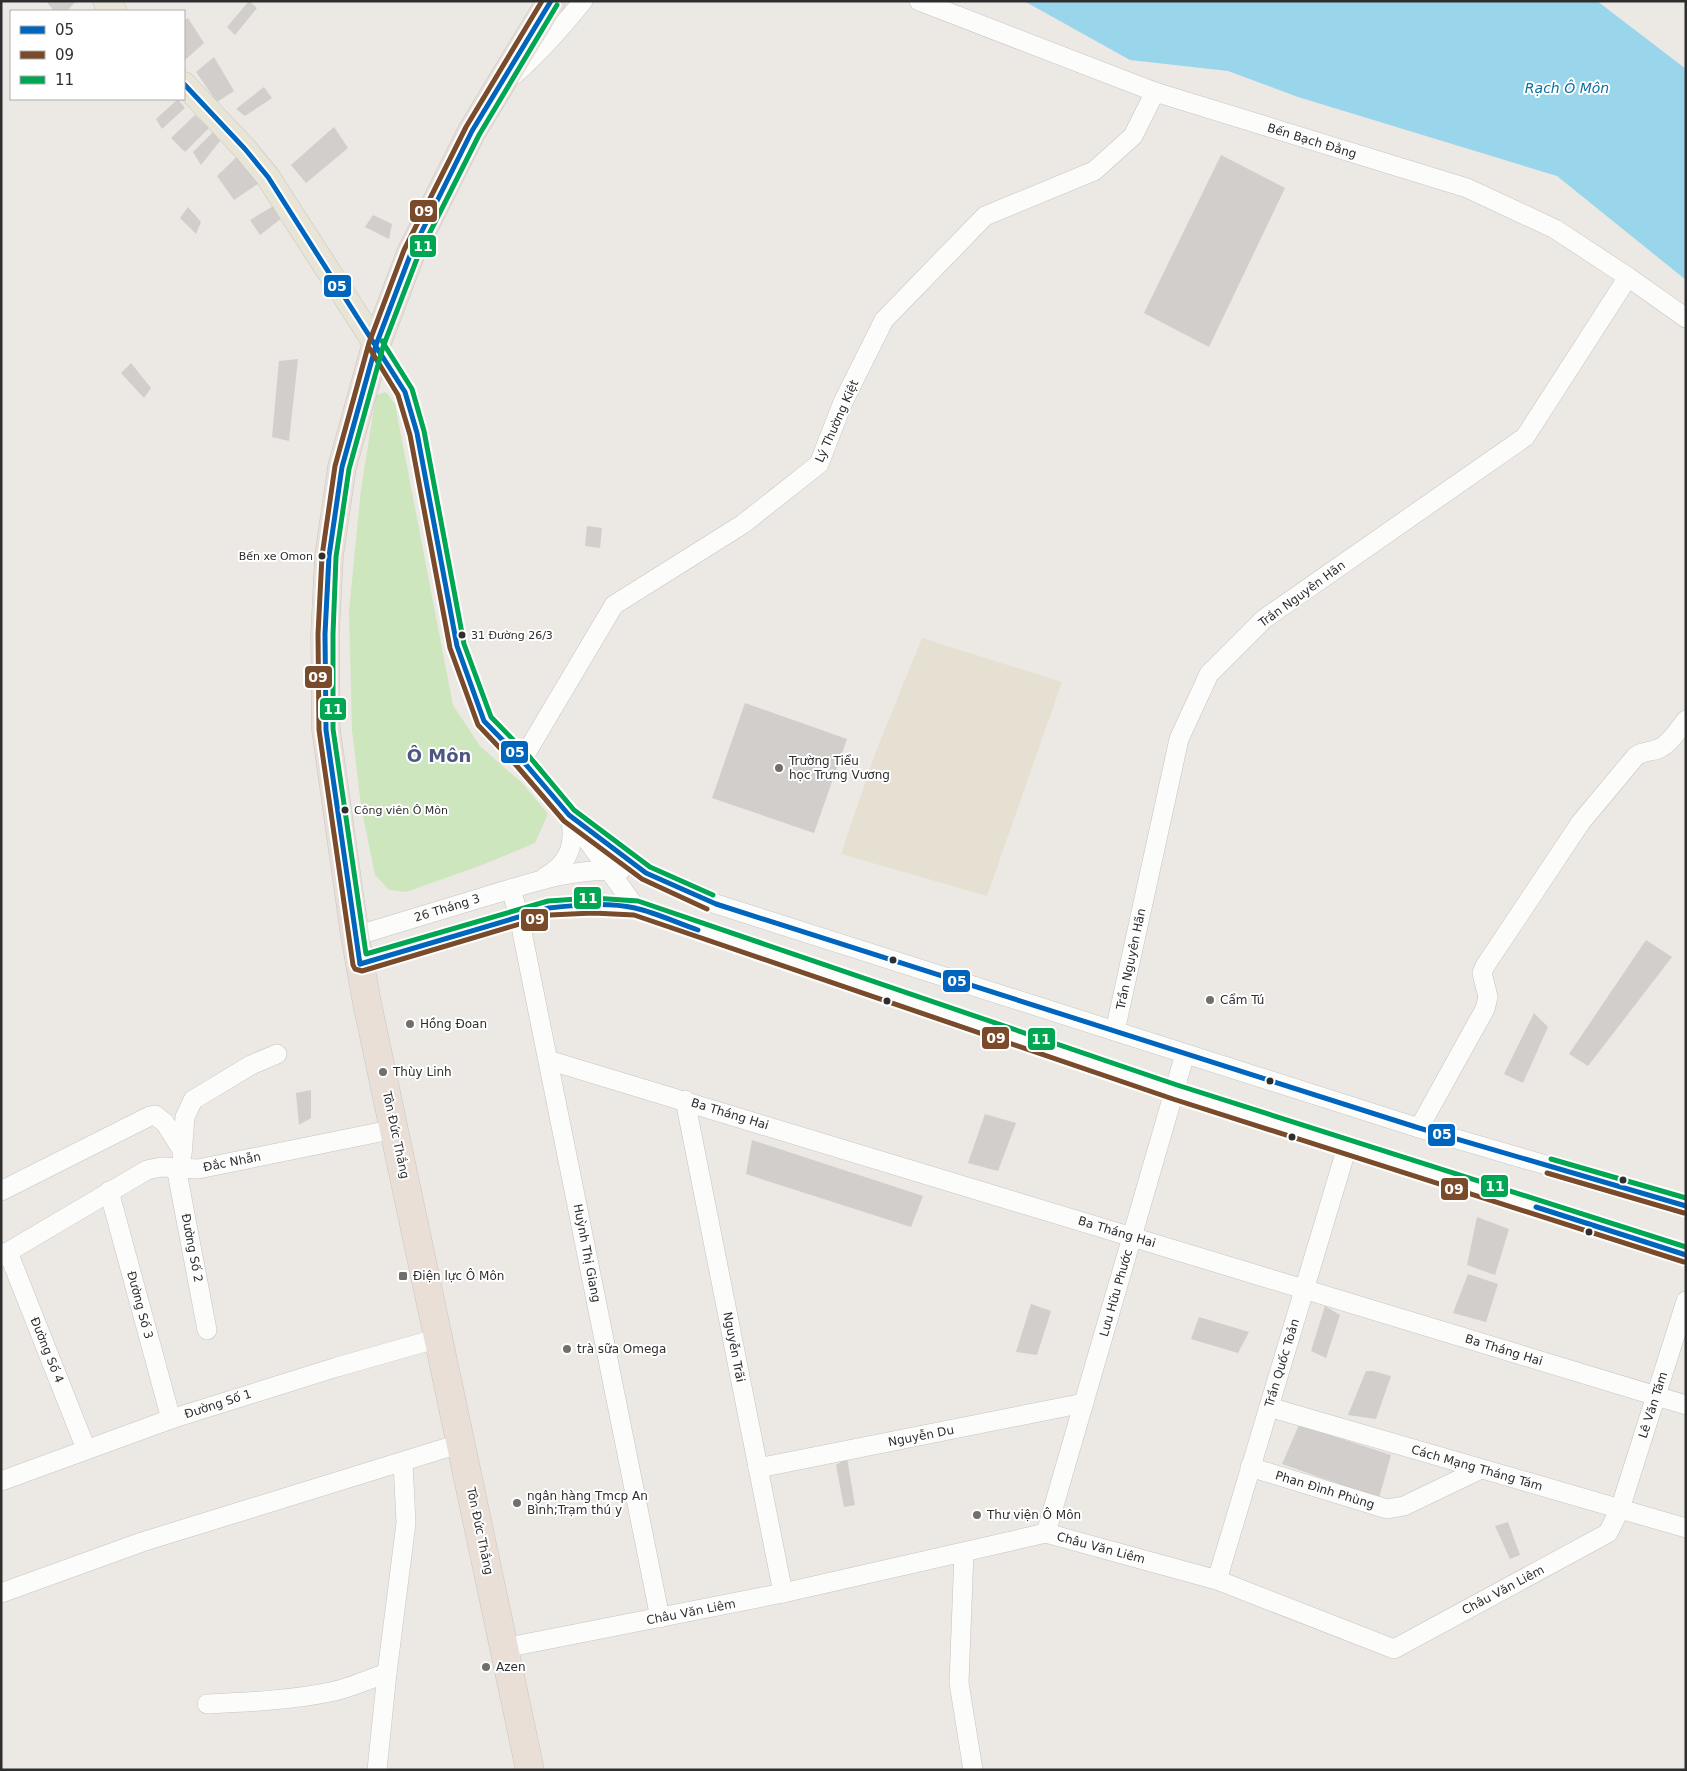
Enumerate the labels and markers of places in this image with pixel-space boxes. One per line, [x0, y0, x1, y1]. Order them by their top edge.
place label: Bến xe Omon [239, 550, 313, 563]
marker: Bến xe Omon [317, 551, 327, 561]
place label: 31 Đường 26/3 [471, 629, 553, 642]
marker: 31 Đường 26/3 [457, 630, 467, 640]
place label: Trường Tiểu học Trưng Vương [788, 754, 890, 782]
marker: Trường Tiểu học Trưng Vương [773, 762, 785, 774]
place label: Công viên Ô Môn [354, 804, 448, 817]
marker: Công viên Ô Môn [340, 805, 350, 815]
unlabelled marker [888, 955, 898, 965]
place label: Cẩm Tú [1220, 993, 1264, 1007]
marker: Cẩm Tú [1204, 994, 1216, 1006]
unlabelled marker [882, 996, 892, 1006]
place label: Hồng Đoan [420, 1017, 487, 1031]
marker: Hồng Đoan [404, 1018, 416, 1030]
place label: Thùy Linh [392, 1065, 452, 1079]
marker: Thùy Linh [377, 1066, 389, 1078]
unlabelled marker [1265, 1076, 1275, 1086]
unlabelled marker [1287, 1132, 1297, 1142]
unlabelled marker [1618, 1175, 1628, 1185]
unlabelled marker [1584, 1227, 1594, 1237]
place label: Điện lực Ô Môn [413, 1268, 504, 1283]
marker: Điện lực Ô Môn [397, 1270, 409, 1282]
place label: trà sữa Omega [577, 1342, 666, 1356]
marker: trà sữa Omega [561, 1343, 573, 1355]
place label: ngân hàng Tmcp An Bình;Trạm thú y [527, 1489, 648, 1517]
marker: ngân hàng Tmcp An Bình;Trạm thú y [511, 1497, 523, 1509]
place label: Thư viện Ô Môn [986, 1507, 1081, 1522]
marker: Thư viện Ô Môn [971, 1509, 983, 1521]
place label: Azen [496, 1660, 526, 1674]
marker: Azen [480, 1661, 492, 1673]

